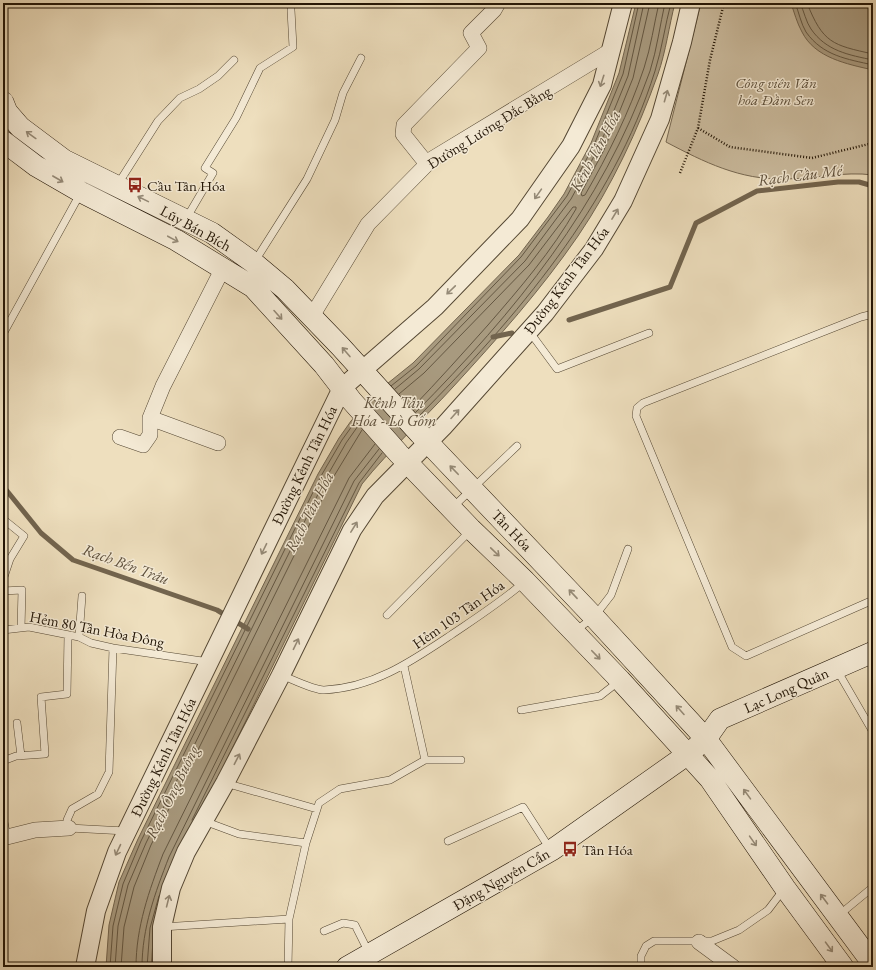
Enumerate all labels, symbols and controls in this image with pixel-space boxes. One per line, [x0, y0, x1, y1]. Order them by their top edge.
park label: Công viên Văn hóa Đầm Sen [735, 73, 817, 109]
one-way arrow [598, 75, 605, 88]
street label: Đường Lương Đắc Bằng [423, 81, 555, 173]
one-way arrow [663, 89, 671, 102]
water label: Kênh Tân Hóa [564, 107, 625, 196]
one-way arrow [25, 131, 36, 139]
water label: Rạch Cầu Mé [757, 159, 845, 191]
one-way arrow [52, 176, 64, 184]
bus stop icon: Cầu Tân Hóa [126, 176, 144, 194]
place label: Cầu Tân Hóa [147, 176, 225, 195]
one-way arrow [534, 188, 542, 199]
one-way arrow [138, 195, 150, 202]
street label: Lũy Bán Bích [157, 201, 235, 255]
one-way arrow [611, 208, 619, 220]
street label: Đường Kênh Tân Hóa [519, 222, 613, 338]
one-way arrow [167, 236, 179, 243]
one-way arrow [446, 285, 456, 295]
one-way arrow [273, 310, 282, 320]
one-way arrow [341, 347, 350, 357]
water label: Kênh Tân Hóa - Lò Gốm [351, 392, 436, 431]
street label: Đường Kênh Tân Hóa [267, 402, 341, 528]
one-way arrow [451, 409, 460, 419]
one-way arrow [449, 465, 459, 475]
water label: Rạch Tân Hóa [280, 468, 338, 556]
street label: Tân Hóa [488, 505, 536, 555]
one-way arrow [351, 521, 359, 533]
water label: Rạch Bến Trâu [80, 539, 172, 589]
one-way arrow [260, 543, 267, 555]
one-way arrow [490, 547, 500, 557]
street label: Hẻm 103 Tân Hóa [408, 575, 508, 653]
one-way arrow [568, 589, 577, 599]
street label: Hẻm 80 Tân Hòa Đông [28, 607, 166, 651]
one-way arrow [293, 638, 300, 650]
one-way arrow [591, 650, 600, 660]
street label: Lạc Long Quân [741, 663, 831, 717]
street label: Đường Kênh Tân Hóa [126, 694, 200, 820]
one-way arrow [676, 705, 685, 715]
water label: Rạch Ông Buông [140, 740, 204, 842]
one-way arrow [234, 753, 241, 765]
one-way arrow [743, 789, 751, 800]
one-way arrow [749, 836, 757, 847]
bus stop icon: Tân Hóa [561, 840, 579, 858]
place label: Tân Hóa [582, 840, 633, 859]
one-way arrow [114, 844, 122, 856]
street label: Đặng Nguyên Cẩn [449, 844, 553, 914]
one-way arrow [820, 893, 828, 904]
one-way arrow [165, 895, 172, 908]
one-way arrow [824, 942, 833, 953]

